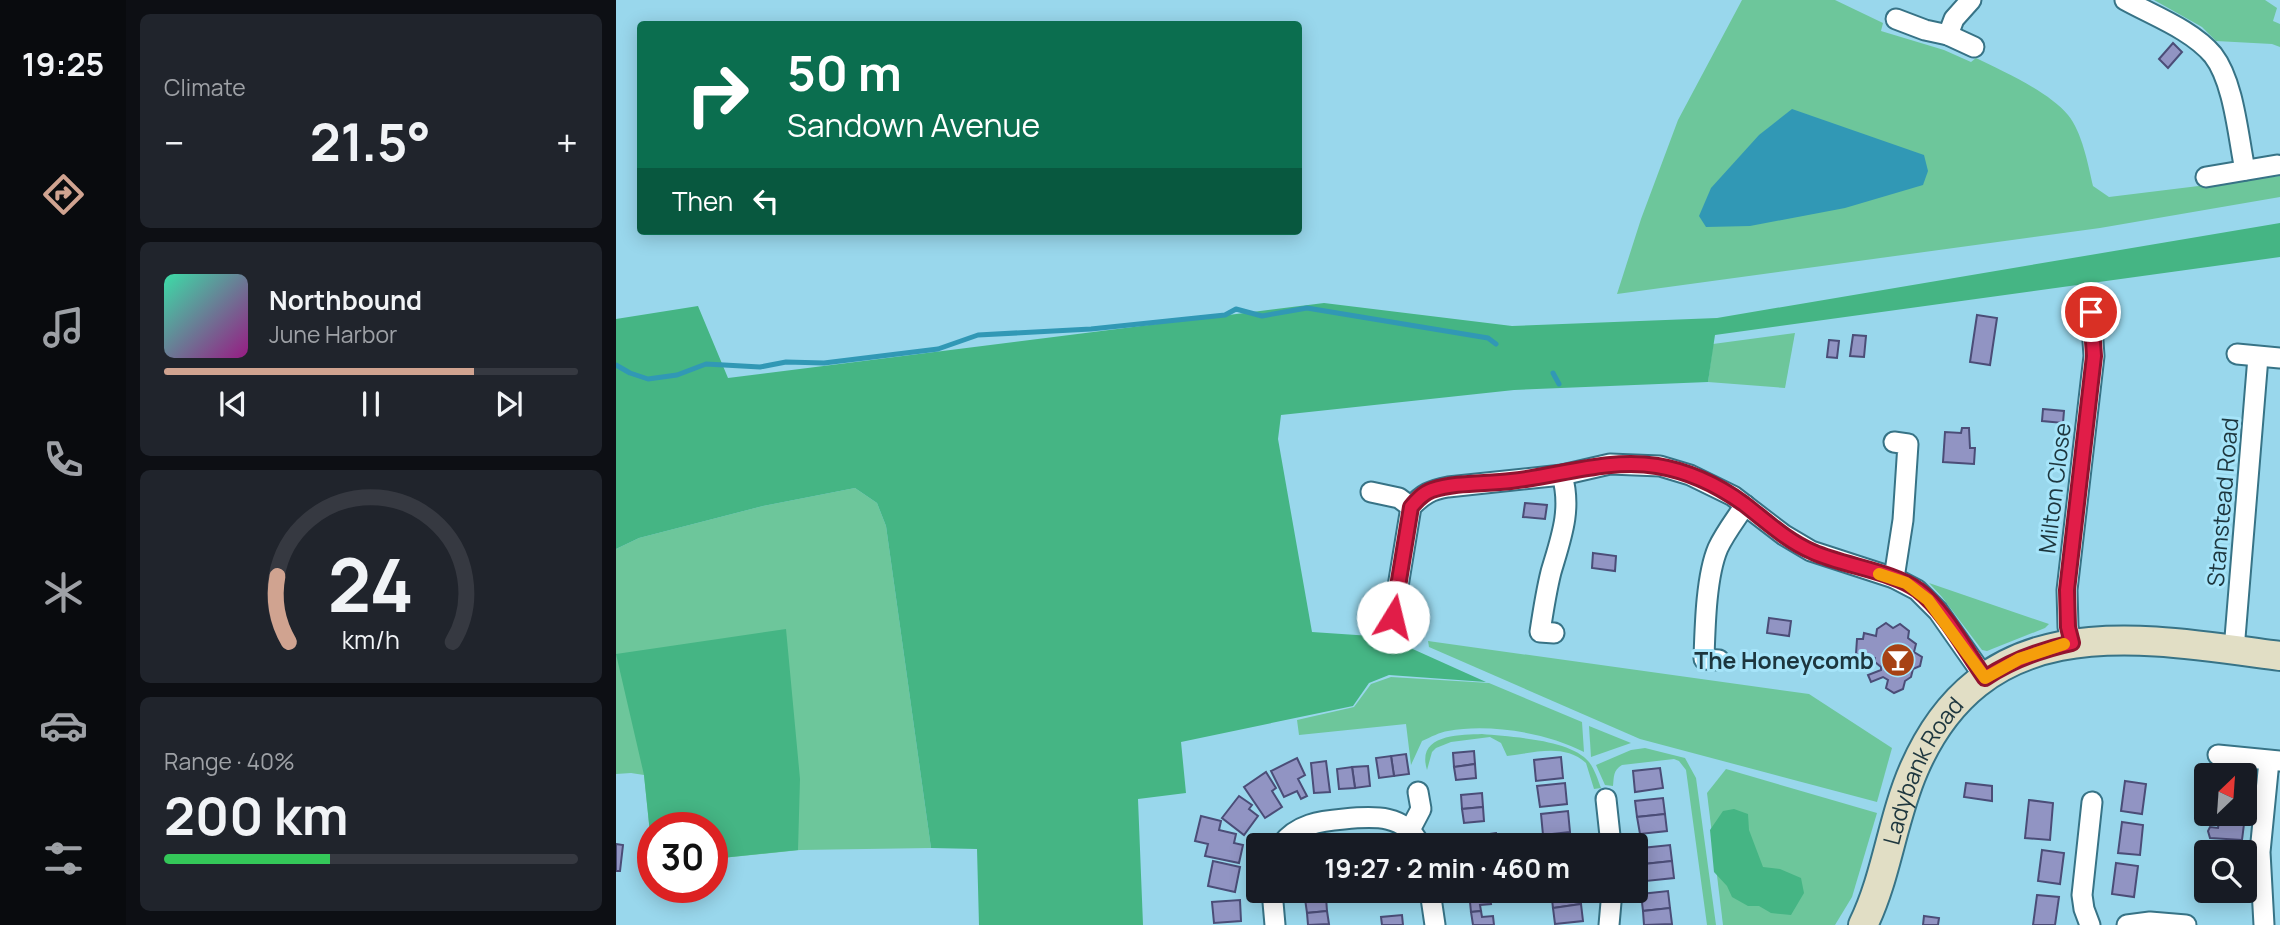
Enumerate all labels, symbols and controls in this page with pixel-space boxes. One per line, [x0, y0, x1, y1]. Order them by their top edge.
text: 50 m [787, 39, 902, 106]
text: 19:25 [22, 42, 104, 86]
icon: right [672, 49, 763, 140]
text: Climate [164, 71, 246, 103]
text: Sandown Avenue [787, 103, 1040, 147]
text: 21.5° [310, 106, 431, 177]
text: − [164, 116, 185, 168]
text: + [556, 116, 578, 168]
icon: directions [39, 170, 88, 219]
icon: left [747, 182, 785, 220]
text: Then [672, 183, 733, 219]
text: Northbound [269, 282, 422, 318]
pin [2061, 282, 2121, 342]
icon: arrive [2072, 293, 2110, 331]
icon: music [39, 303, 88, 352]
text: June Harbor [269, 318, 397, 350]
icon: previous [214, 385, 252, 423]
icon: pause [352, 385, 390, 423]
icon: next [490, 385, 528, 423]
street label: Stanstead Road [2199, 416, 2245, 588]
street label: Milton Close [2030, 421, 2078, 555]
icon: phone [39, 435, 88, 484]
text: 24 [328, 535, 414, 635]
icon: climate [39, 568, 88, 617]
position arrow [1356, 580, 1430, 654]
text: km/h [342, 622, 400, 657]
bar icon: The Honeycomb [1879, 641, 1917, 679]
place label: The Honeycomb [1694, 644, 1874, 676]
street label: Ladybank Road [1875, 690, 1970, 848]
icon: car [39, 701, 88, 750]
text: Range · 40% [164, 745, 295, 777]
north arrow [2194, 763, 2258, 826]
map controls [2194, 763, 2257, 903]
text: 200 km [164, 780, 349, 851]
speed limit sign: 30 [637, 812, 728, 903]
icon: filters [39, 834, 88, 883]
button: search [2194, 840, 2257, 903]
text: 19:27 · 2 min · 460 m [1324, 850, 1570, 886]

